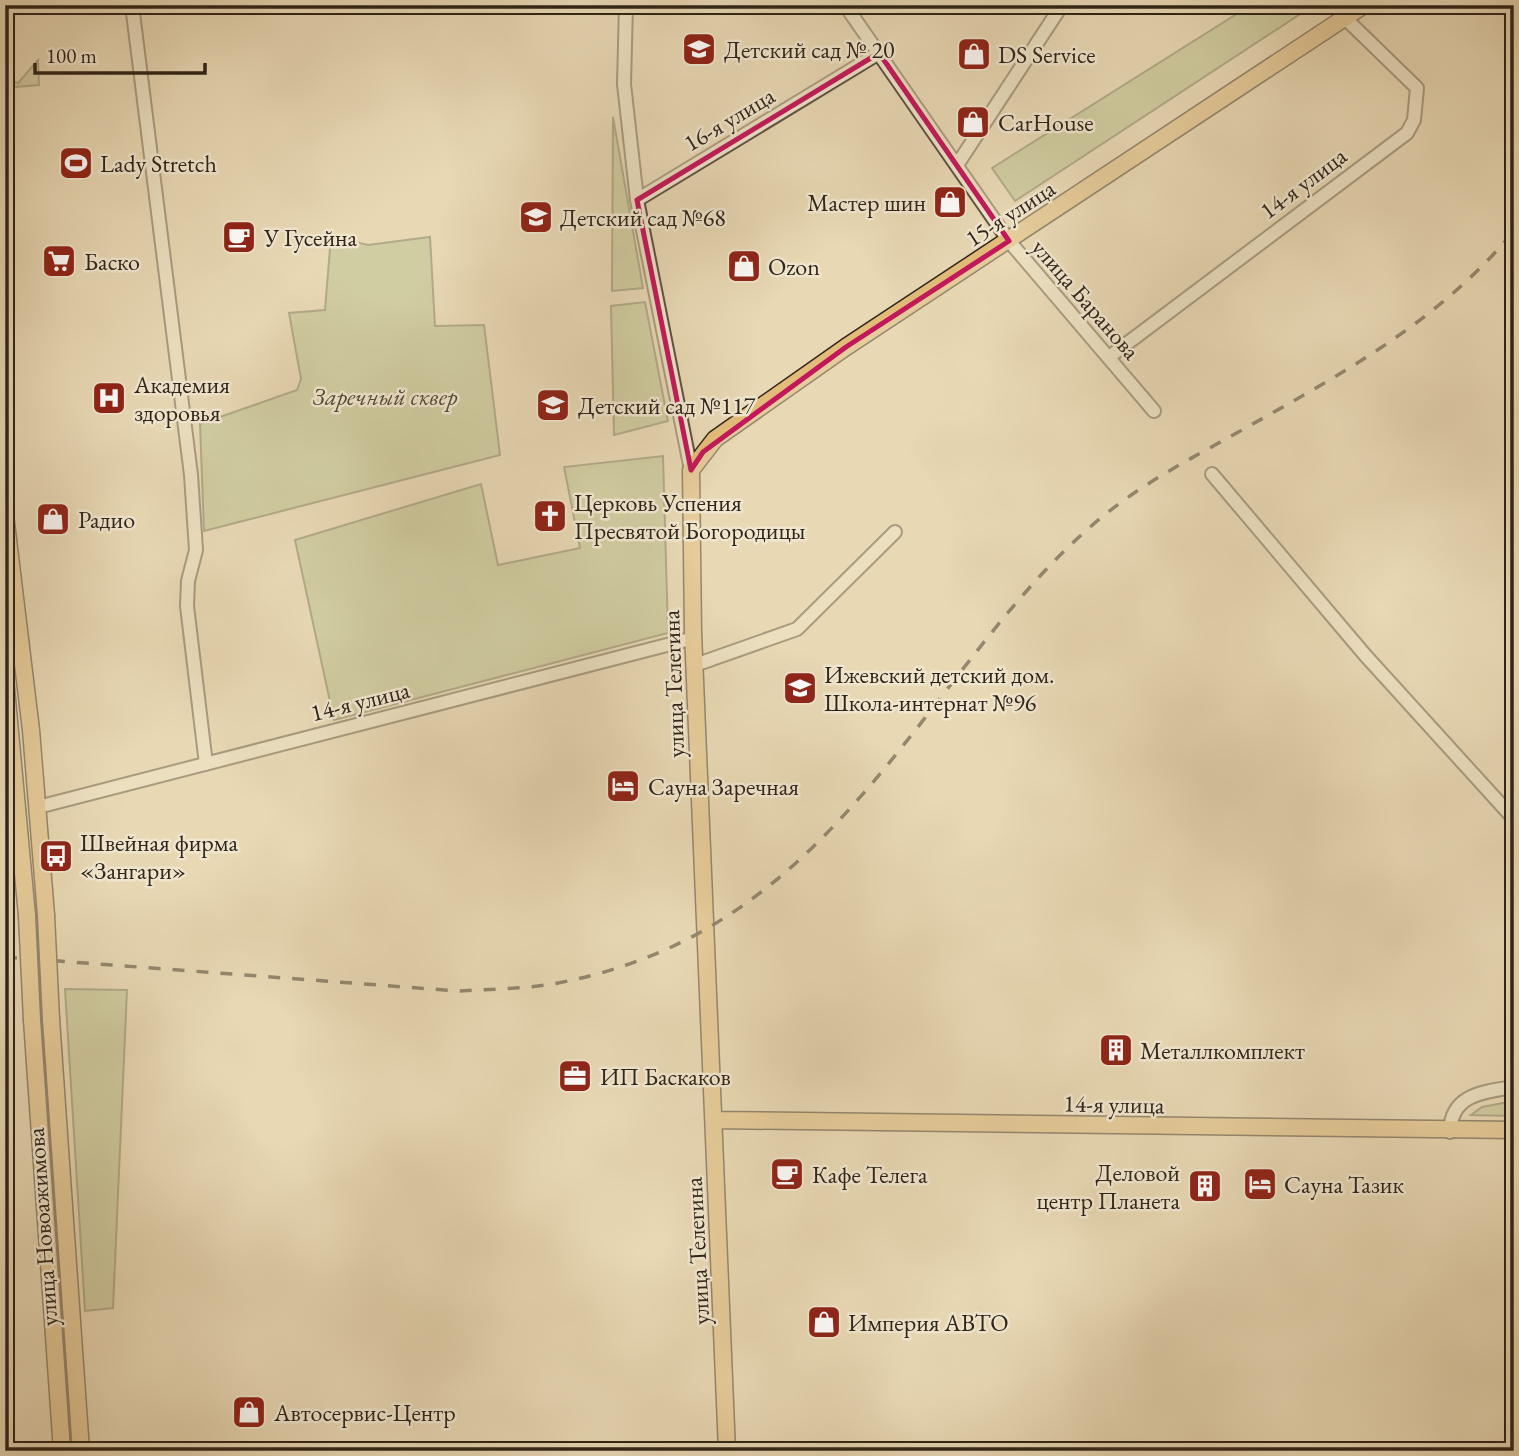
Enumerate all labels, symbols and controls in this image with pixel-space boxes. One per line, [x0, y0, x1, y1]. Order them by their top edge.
school or university icon: Детский сад № 20 [680, 30, 718, 68]
scale bar [35, 32, 205, 76]
place label: Детский сад № 20 [724, 34, 895, 65]
shop icon: DS Service [955, 35, 993, 73]
place label: DS Service [998, 39, 1096, 70]
text: 100 m [46, 42, 97, 69]
street label: 16-я улица [678, 79, 781, 158]
shop icon: CarHouse [954, 103, 992, 141]
place label: CarHouse [998, 107, 1094, 138]
street label: 14-я улица [1253, 140, 1353, 226]
sports icon: Lady Stretch [57, 144, 95, 182]
place label: Lady Stretch [100, 148, 217, 179]
street label: 15-я улица [959, 172, 1061, 254]
shop icon: Мастер шин [931, 183, 969, 221]
place label: Мастер шин [807, 187, 926, 218]
school or university icon: Детский сад №68 [517, 198, 555, 236]
place label: Детский сад №68 [560, 202, 726, 233]
cafe icon: У Гусейна [220, 218, 258, 256]
place label: У Гусейна [263, 222, 358, 253]
street label: улица Баранова [1025, 232, 1147, 366]
supermarket icon: Баско [40, 242, 78, 280]
place label: Баско [84, 246, 140, 277]
shop icon: Ozon [725, 247, 763, 285]
place label: Ozon [768, 251, 820, 282]
place label: Академия здоровья [133, 369, 230, 428]
hospital icon: Академия здоровья [90, 379, 128, 417]
park label: Заречный сквер [313, 381, 458, 412]
school or university icon: Детский сад №117 [534, 386, 572, 424]
place label: Детский сад №117 [578, 390, 756, 421]
place label: Церковь Успения Пресвятой Богородицы [574, 487, 806, 546]
church icon: Церковь Успения Пресвятой Богородицы [531, 497, 569, 535]
shop icon: Радио [34, 500, 72, 538]
place label: Радио [78, 504, 135, 535]
street label: улица Телегина [655, 609, 691, 758]
place label: Ижевский детский дом. Школа-интернат №96 [824, 659, 1054, 718]
school or university icon: Ижевский детский дом. Школа-интернат №96 [781, 669, 819, 707]
street label: 14-я улица [307, 674, 413, 728]
hotel icon: Сауна Заречная [604, 767, 642, 805]
place label: Сауна Заречная [648, 771, 799, 802]
place label: Швейная фирма «Зангари» [80, 827, 239, 886]
bus stop icon: Швейная фирма «Зангари» [37, 837, 75, 875]
building icon: Металлкомплект [1097, 1031, 1135, 1069]
place label: Металлкомплект [1140, 1035, 1305, 1066]
office icon: ИП Баскаков [556, 1057, 594, 1095]
place label: ИП Баскаков [600, 1061, 731, 1092]
street label: 14-я улица [1063, 1088, 1165, 1120]
street label: улица Новоажимова [20, 1126, 64, 1327]
cafe icon: Кафе Телега [768, 1155, 806, 1193]
place label: Деловой центр Планета [1036, 1157, 1180, 1216]
place label: Кафе Телега [812, 1159, 928, 1190]
hotel icon: Сауна Тазик [1241, 1165, 1279, 1203]
building icon: Деловой центр Планета [1186, 1167, 1224, 1205]
place label: Сауна Тазик [1284, 1169, 1405, 1200]
street label: улица Телегина [678, 1176, 716, 1326]
shop icon: Империя АВТО [805, 1303, 843, 1341]
place label: Империя АВТО [848, 1307, 1009, 1338]
shop icon: Автосервис-Центр [230, 1393, 268, 1431]
place label: Автосервис-Центр [273, 1397, 456, 1428]

